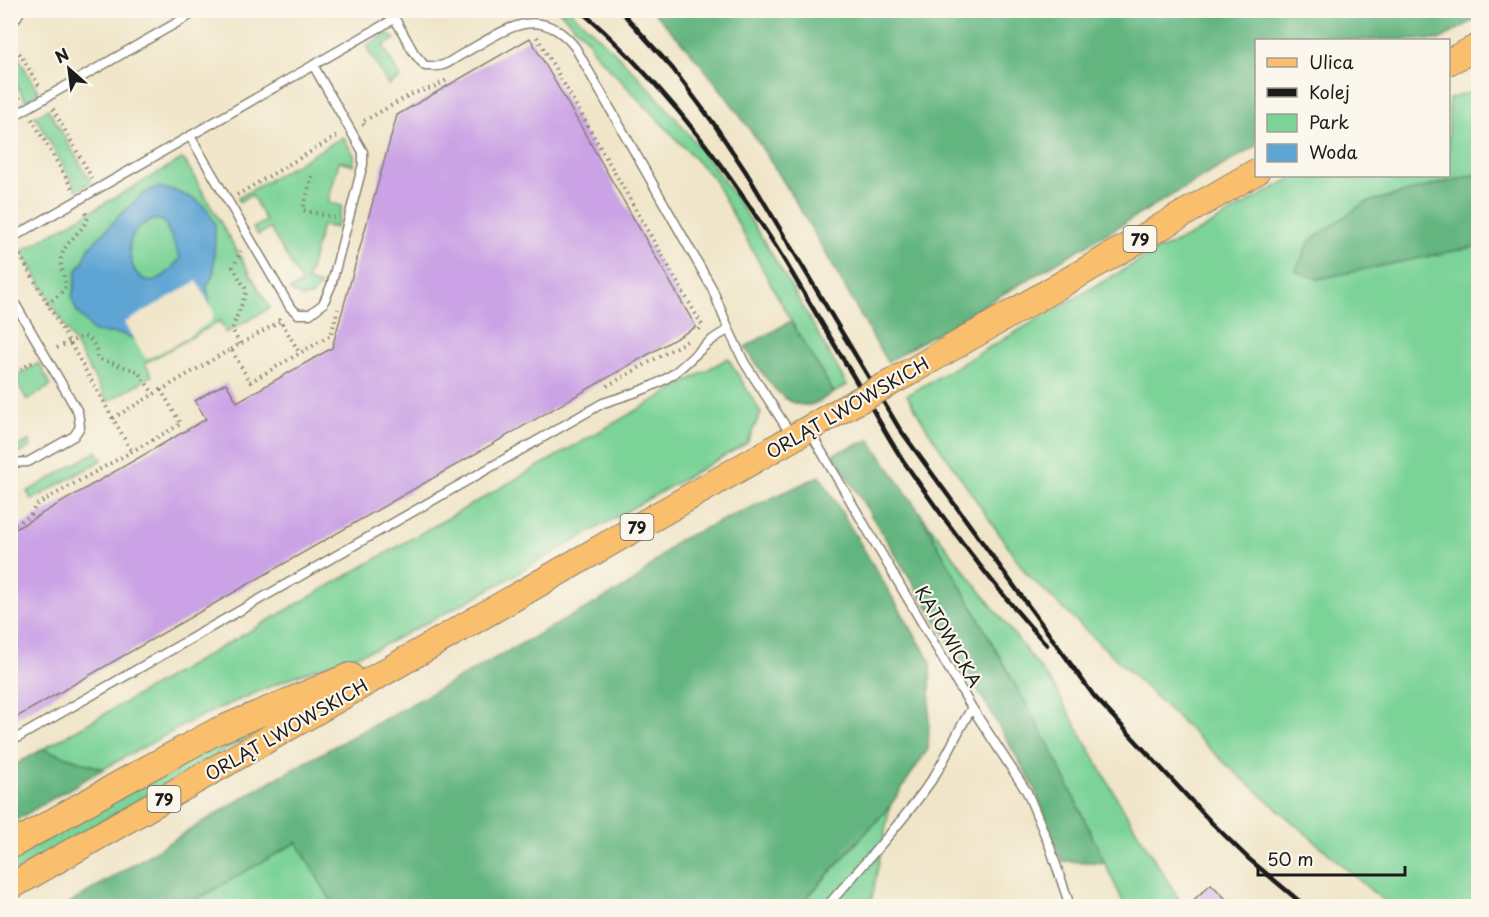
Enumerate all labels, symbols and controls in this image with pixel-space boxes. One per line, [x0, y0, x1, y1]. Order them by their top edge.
north arrow [39, 39, 99, 99]
legend [1255, 39, 1450, 177]
text: N [50, 41, 73, 68]
text: Ulica [1309, 48, 1354, 75]
text: Kolej [1309, 78, 1350, 105]
text: Park [1309, 108, 1349, 135]
text: Woda [1309, 138, 1358, 165]
road number: 79 [1124, 226, 1156, 252]
street label: ORLĄT LWOWSKICH [760, 349, 934, 465]
road number: 79 [620, 514, 654, 540]
street label: KATOWICKA [909, 580, 989, 692]
street label: ORLĄT LWOWSKICH [199, 671, 373, 787]
road number: 79 [148, 786, 180, 812]
scale bar [1258, 839, 1405, 877]
text: 50 m [1267, 845, 1314, 872]

